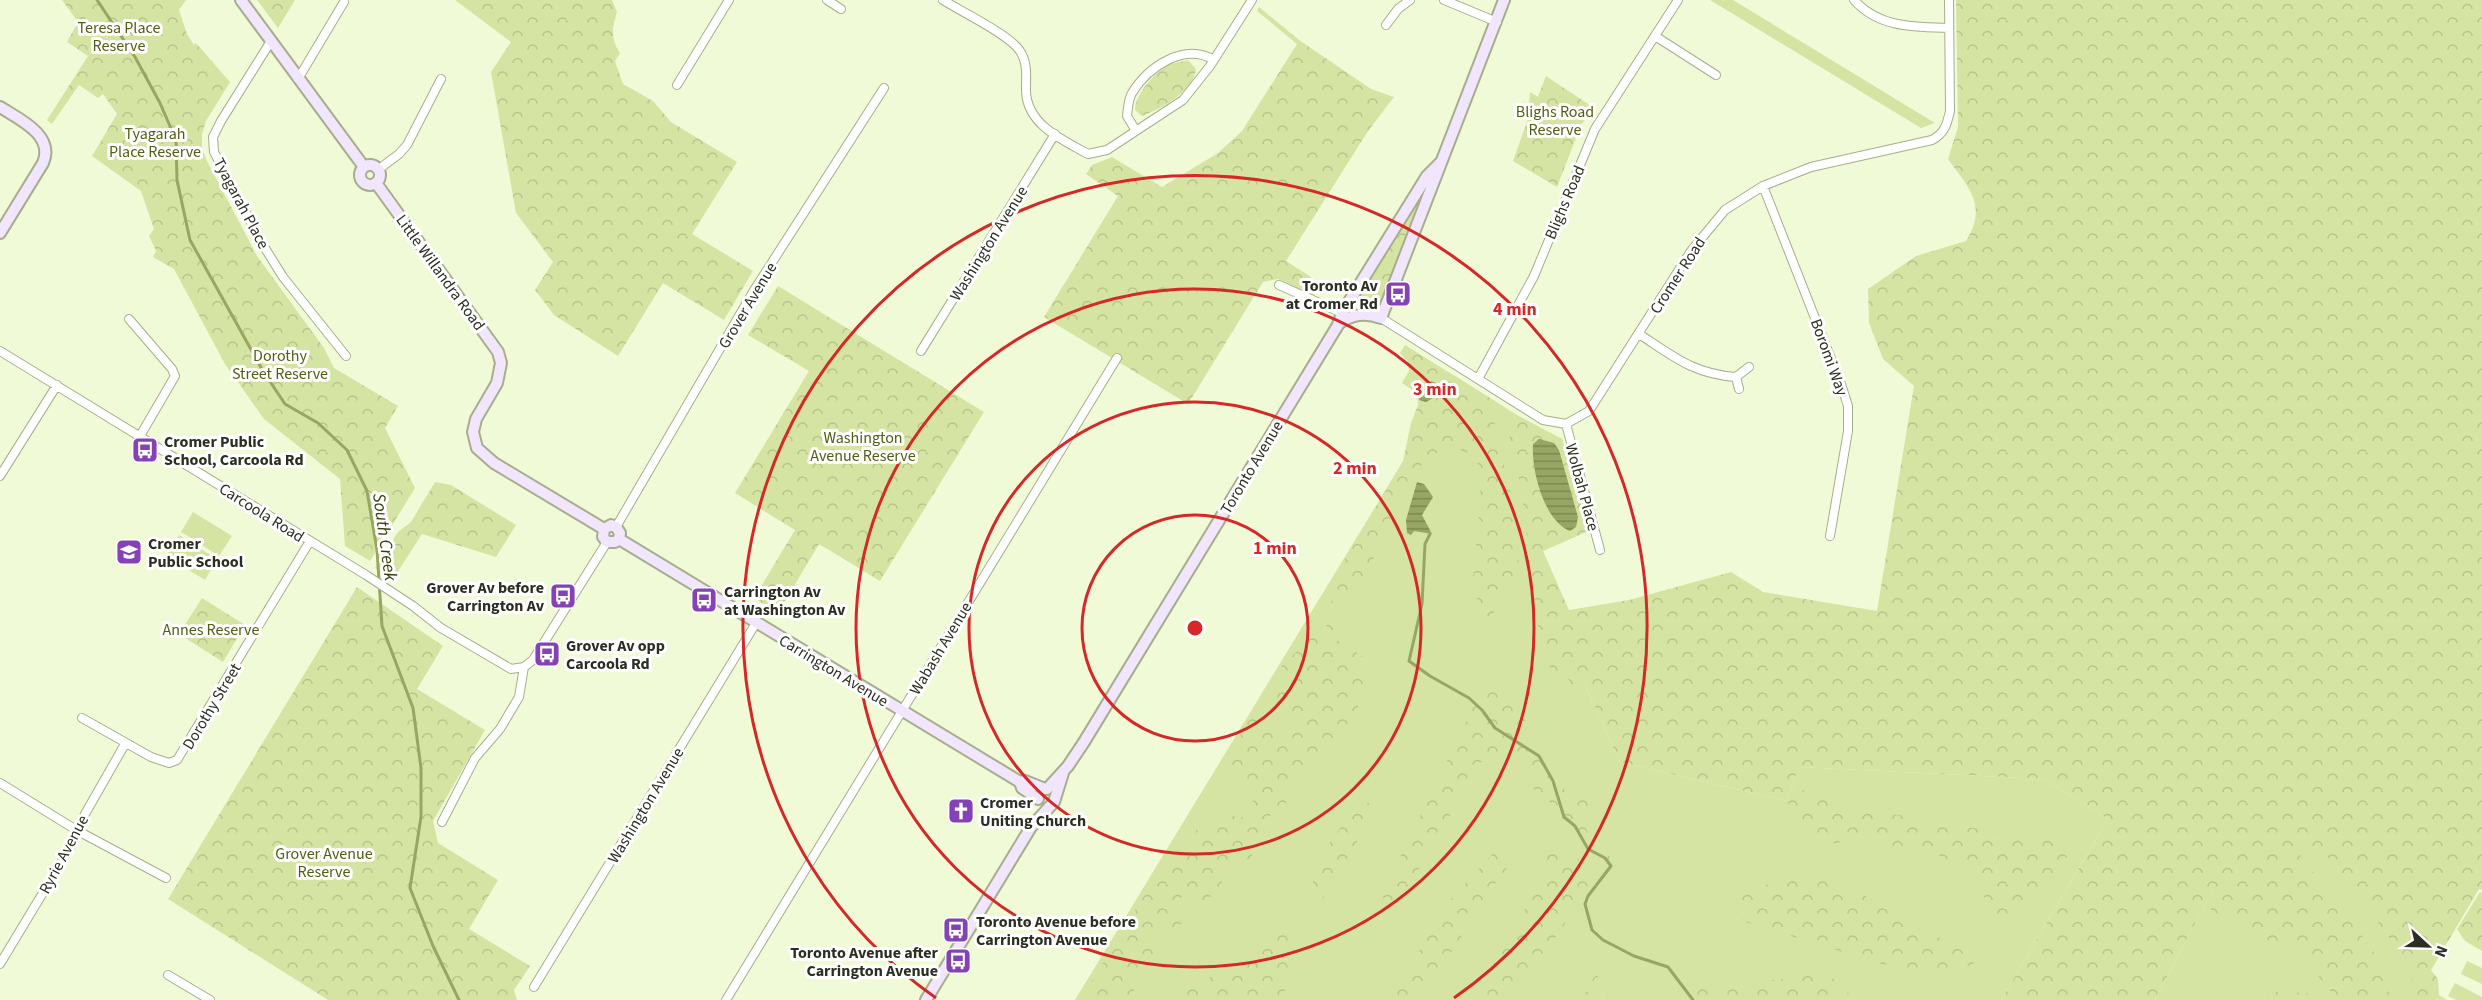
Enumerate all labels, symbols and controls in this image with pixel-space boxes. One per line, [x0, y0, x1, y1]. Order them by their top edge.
park label: Teresa Place Reserve [78, 17, 160, 57]
park label: Blighs Road Reserve [1516, 101, 1594, 141]
park label: Tyagarah Place Reserve [109, 123, 201, 163]
street label: Tyagarah Place [208, 154, 274, 253]
street label: Blighs Road [1539, 162, 1590, 243]
street label: Washington Avenue [945, 182, 1033, 305]
street label: Little Willandra Road [391, 210, 490, 335]
street label: Cromer Road [1645, 233, 1711, 318]
street label: Grover Avenue [713, 258, 782, 353]
place label: Toronto Av at Cromer Rd [1286, 275, 1379, 315]
bus stop icon: Toronto Av at Cromer Rd [1383, 279, 1413, 309]
text: 4 min [1493, 297, 1537, 322]
street label: Boromi Way [1805, 316, 1853, 399]
park label: Dorothy Street Reserve [232, 345, 328, 385]
text: 3 min [1413, 377, 1457, 402]
street label: Toronto Avenue [1215, 417, 1288, 518]
park label: Washington Avenue Reserve [810, 427, 916, 467]
place label: Cromer Public School, Carcoola Rd [164, 431, 304, 471]
bus stop icon: Cromer Public School, Carcoola Rd [130, 435, 160, 465]
street label: Wolbah Place [1560, 441, 1604, 534]
text: 2 min [1333, 456, 1377, 481]
street label: Carcoola Road [215, 478, 308, 548]
water label: South Creek [366, 492, 403, 583]
place label: Cromer Public School [148, 533, 244, 573]
text: 1 min [1253, 536, 1297, 561]
school or university icon: Cromer Public School [114, 537, 144, 567]
place label: Grover Av before Carrington Av [426, 577, 545, 617]
bus stop icon: Grover Av before Carrington Av [548, 581, 578, 611]
place label: Carrington Av at Washington Av [724, 581, 846, 621]
bus stop icon: Carrington Av at Washington Av [689, 585, 719, 615]
street label: Wabash Avenue [904, 598, 977, 699]
centre of rings [1185, 618, 1205, 638]
park label: Annes Reserve [163, 619, 259, 641]
street label: Carrington Avenue [775, 629, 892, 712]
place label: Grover Av opp Carcoola Rd [566, 635, 665, 675]
bus stop icon: Grover Av opp Carcoola Rd [532, 639, 562, 669]
street label: Dorothy Street [177, 659, 247, 754]
street label: Washington Avenue [603, 743, 689, 868]
place label: Cromer Uniting Church [980, 792, 1086, 832]
church icon: Cromer Uniting Church [946, 796, 976, 826]
street label: Ryrie Avenue [34, 811, 94, 898]
park label: Grover Avenue Reserve [275, 843, 373, 883]
place label: Toronto Avenue before Carrington Avenue [976, 911, 1136, 951]
bus stop icon: Toronto Avenue before Carrington Avenue [941, 915, 971, 945]
north arrow [2398, 916, 2458, 976]
place label: Toronto Avenue after Carrington Avenue [790, 942, 939, 982]
text: N [2429, 942, 2453, 960]
bus stop icon: Toronto Avenue after Carrington Avenue [943, 946, 973, 976]

